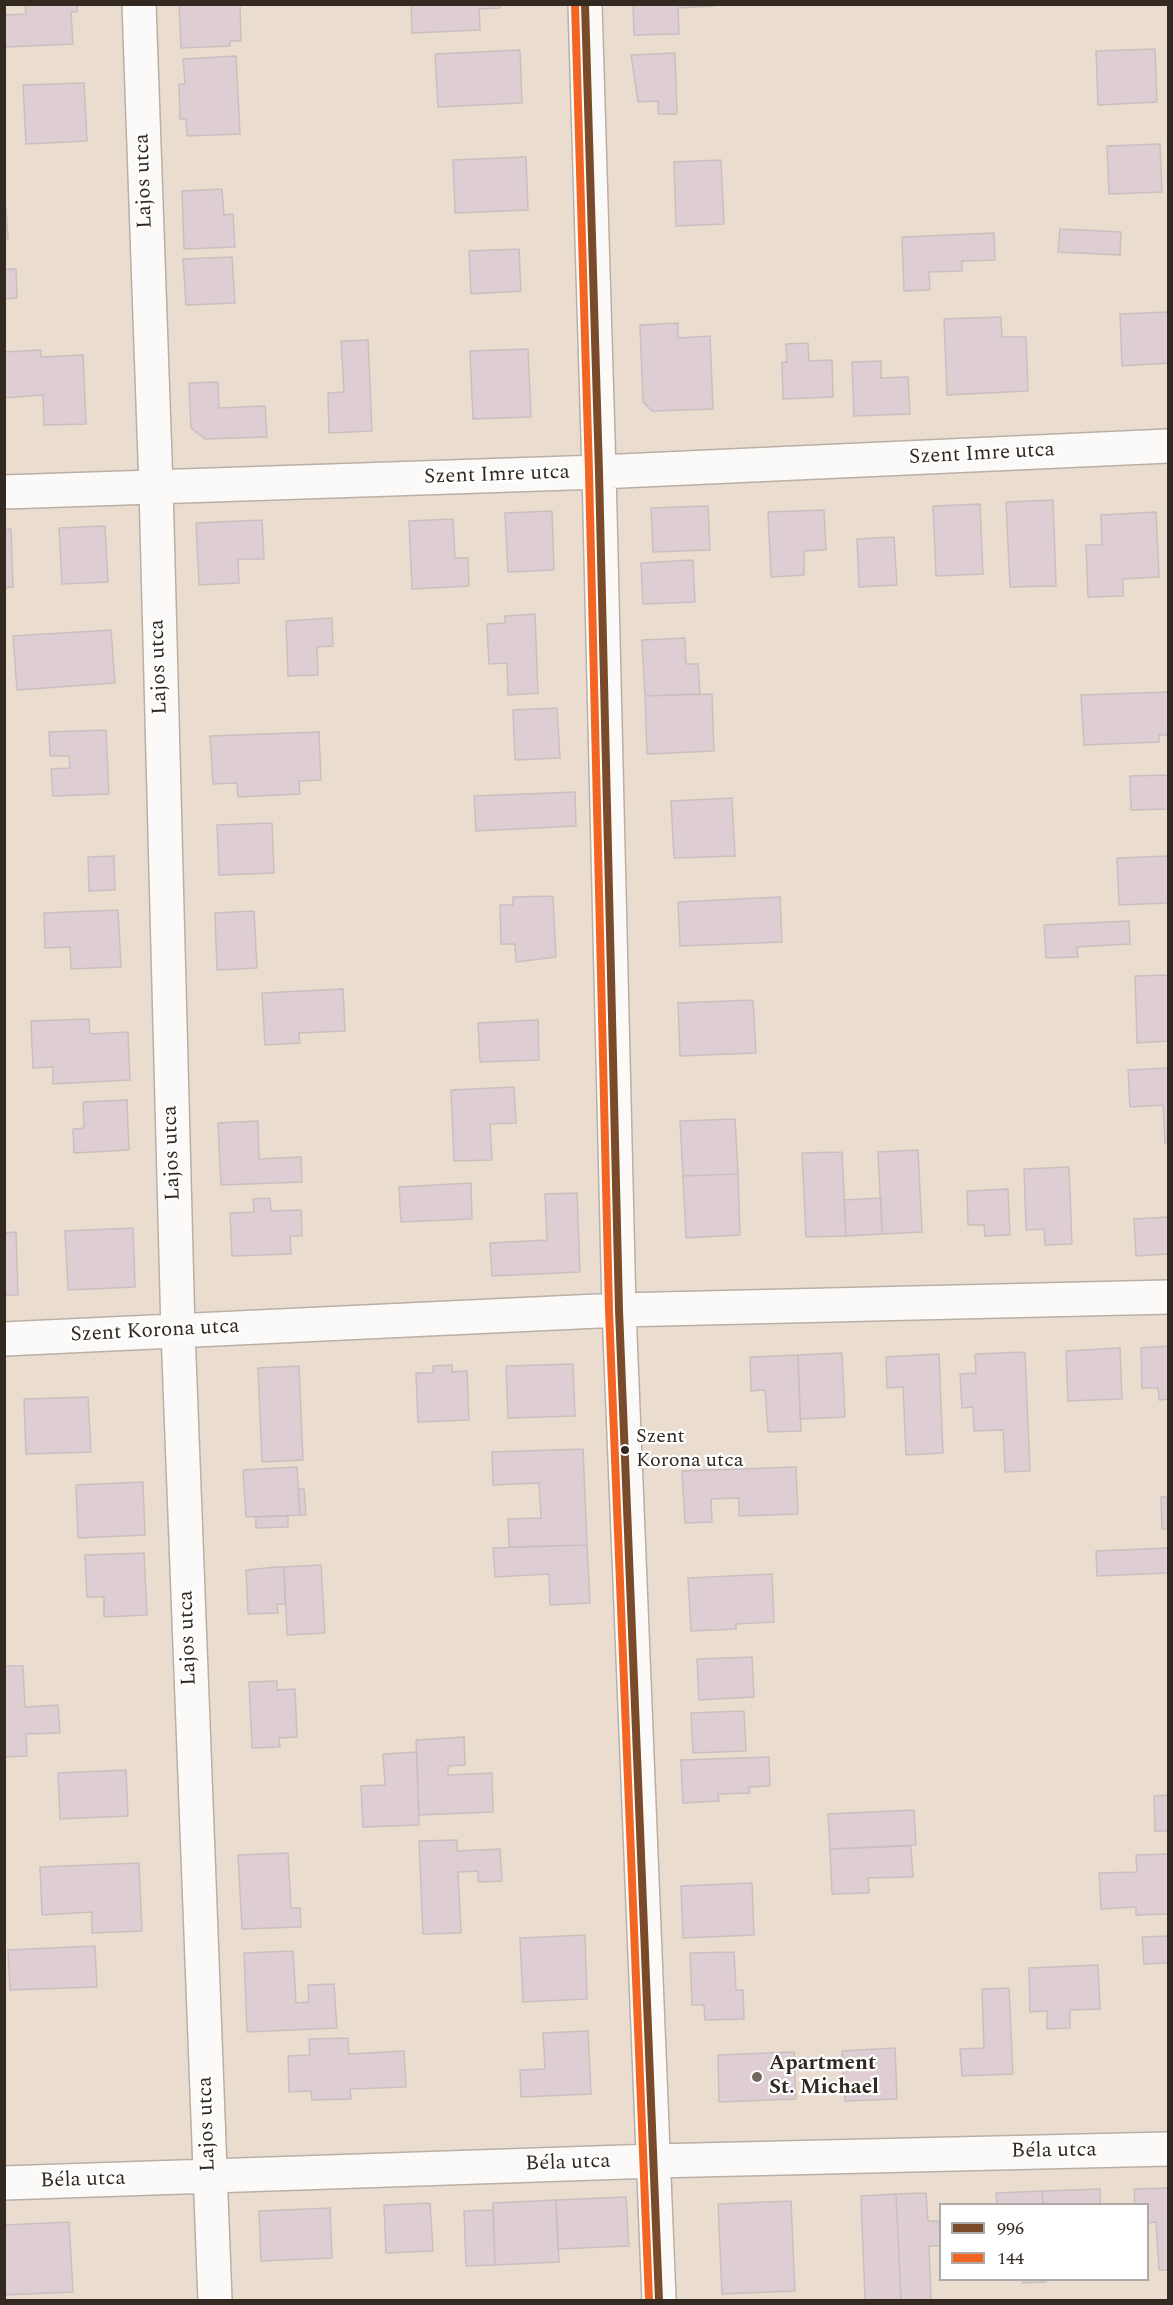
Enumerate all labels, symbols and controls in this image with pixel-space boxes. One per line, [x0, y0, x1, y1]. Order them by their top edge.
street label: Lajos utca [131, 133, 159, 229]
street label: Szent Imre utca [908, 439, 1056, 471]
street label: Szent Imre utca [424, 461, 570, 491]
street label: Lajos utca [146, 619, 174, 715]
street label: Lajos utca [159, 1105, 187, 1201]
street label: Szent Korona utca [70, 1315, 240, 1349]
place label: Szent Korona utca [636, 1426, 743, 1473]
marker: Szent Korona utca [619, 1444, 631, 1456]
street label: Lajos utca [175, 1590, 203, 1686]
place label: Apartment St. Michael [769, 2052, 879, 2102]
marker: Apartment St. Michael [750, 2070, 764, 2084]
street label: Lajos utca [194, 2076, 222, 2172]
street label: Béla utca [1011, 2139, 1097, 2165]
street label: Béla utca [525, 2150, 611, 2178]
street label: Béla utca [40, 2167, 126, 2195]
legend [939, 2203, 1149, 2281]
text: 996 [997, 2215, 1024, 2242]
text: 144 [997, 2245, 1024, 2272]

